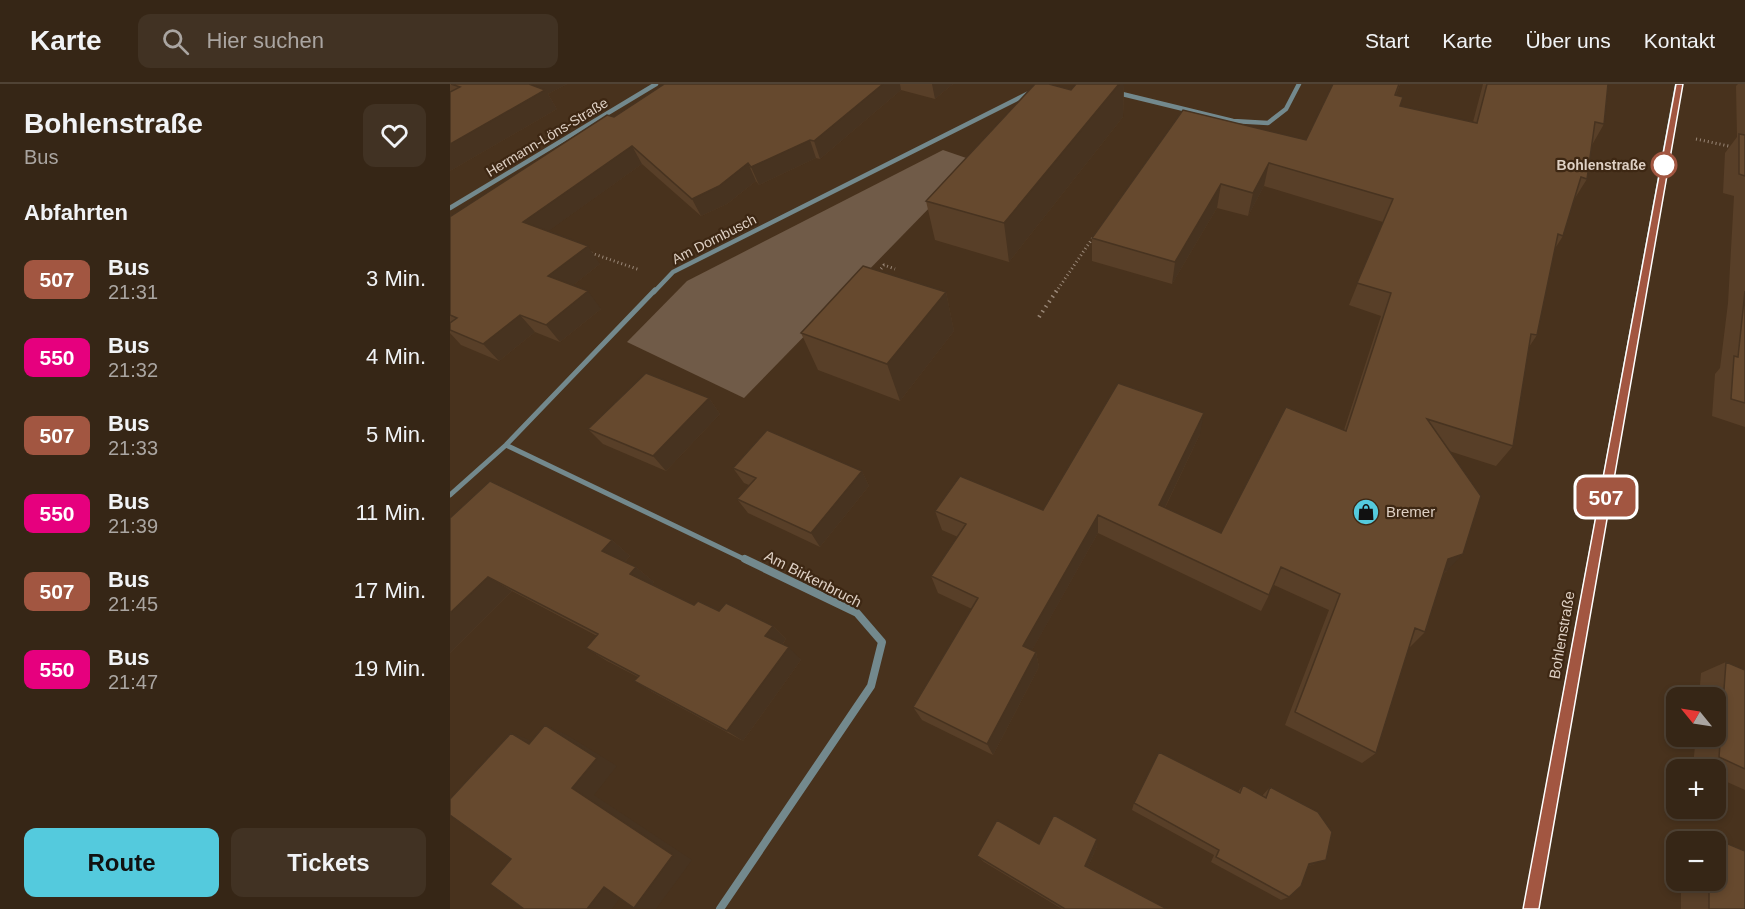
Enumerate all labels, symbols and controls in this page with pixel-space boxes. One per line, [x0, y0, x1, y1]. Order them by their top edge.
search box [138, 14, 558, 68]
text: Karte [30, 25, 102, 56]
icon: search [159, 25, 192, 58]
text: Hier suchen [207, 28, 324, 53]
text: Start [1365, 29, 1409, 52]
text: Karte [1442, 29, 1493, 52]
text: Über uns [1526, 29, 1611, 52]
text: Kontakt [1644, 29, 1715, 52]
street label: Hermann-Löns-Straße [483, 94, 611, 180]
button: heart [363, 104, 426, 167]
text: Bohlenstraße [24, 108, 203, 139]
text: Bus [24, 146, 58, 168]
marker: Bohlenstraße [1651, 152, 1677, 178]
place label: Bohlenstraße [1557, 157, 1646, 173]
text: Abfahrten [24, 200, 128, 225]
street label: Am Dornbusch [669, 211, 759, 267]
text: Bus [108, 255, 150, 280]
text: 3 Min. [366, 266, 426, 291]
text: 507 [39, 268, 75, 291]
text: 21:31 [108, 281, 158, 303]
text: Bus [108, 333, 150, 358]
text: 4 Min. [366, 344, 426, 369]
text: 550 [39, 346, 75, 369]
text: 21:32 [108, 359, 158, 381]
text: Bus [108, 411, 150, 436]
text: 5 Min. [366, 422, 426, 447]
text: 507 [39, 424, 75, 447]
text: 21:33 [108, 437, 158, 459]
line badge: 507 [1572, 478, 1640, 516]
text: 507 [1588, 486, 1624, 509]
text: Bus [108, 489, 150, 514]
shop icon: Bremer [1351, 497, 1381, 527]
text: 11 Min. [355, 500, 426, 525]
text: 550 [39, 502, 75, 525]
place label: Bremer [1386, 503, 1435, 520]
text: 21:39 [108, 515, 158, 537]
street label: Am Birkenbruch [762, 547, 865, 610]
text: Bus [108, 567, 150, 592]
text: 17 Min. [354, 578, 426, 603]
text: 507 [39, 580, 75, 603]
street label: Bohlenstraße [1545, 590, 1578, 680]
text: 21:45 [108, 593, 158, 615]
text: Bus [108, 645, 150, 670]
text: 19 Min. [354, 656, 426, 681]
text: 550 [39, 658, 75, 681]
text: 21:47 [108, 671, 158, 693]
north arrow [1666, 687, 1726, 747]
map controls [1666, 687, 1726, 891]
button: + [1666, 759, 1726, 819]
button: Route [24, 828, 219, 897]
button: Tickets [231, 828, 426, 897]
button: − [1666, 831, 1726, 891]

